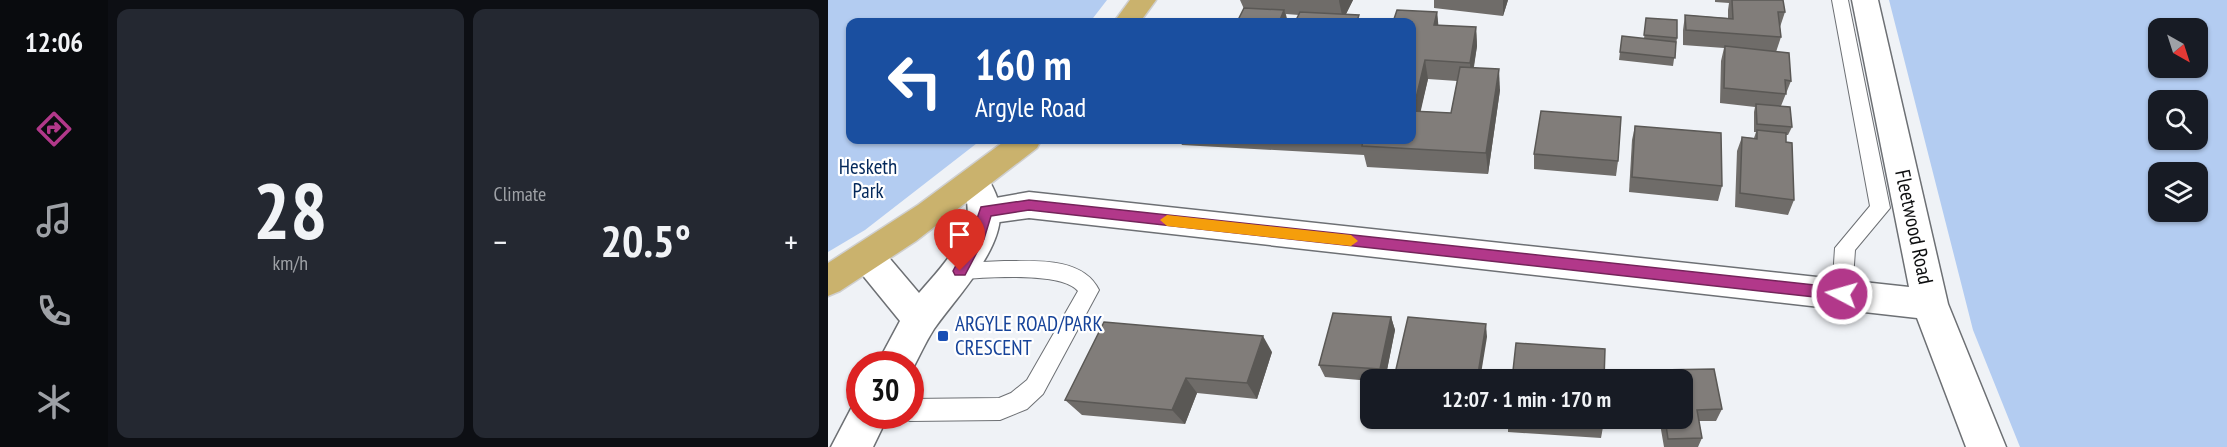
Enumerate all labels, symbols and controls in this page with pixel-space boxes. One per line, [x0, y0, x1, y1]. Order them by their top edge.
north arrow [2148, 18, 2208, 78]
map controls [2148, 18, 2208, 222]
text: 12:06 [25, 25, 83, 59]
text: 160 m [975, 37, 1072, 92]
icon: left [876, 42, 954, 120]
text: Argyle Road [975, 90, 1086, 124]
button: search [2148, 90, 2208, 150]
icon: directions [33, 108, 75, 150]
park label: Hesketh Park [839, 153, 897, 204]
text: 28 [253, 160, 328, 261]
button: layers [2148, 162, 2208, 222]
street label: Fleetwood Road [1889, 167, 1940, 287]
text: Climate [494, 181, 546, 207]
icon: music [33, 199, 75, 241]
pin [934, 209, 985, 271]
text: 20.5° [601, 211, 691, 269]
icon: arrive [943, 218, 976, 251]
text: − [494, 220, 507, 263]
text: + [784, 220, 798, 263]
text: km/h [273, 250, 308, 276]
position arrow [1810, 262, 1874, 326]
icon: phone [33, 290, 75, 332]
place label: ARGYLE ROAD/PARK CRESCENT [955, 310, 1103, 361]
marker: ARGYLE ROAD/PARK CRESCENT [936, 329, 950, 343]
speed limit sign: 30 [846, 351, 924, 429]
icon: climate [33, 381, 75, 423]
text: 12:07 · 1 min · 170 m [1442, 385, 1611, 413]

